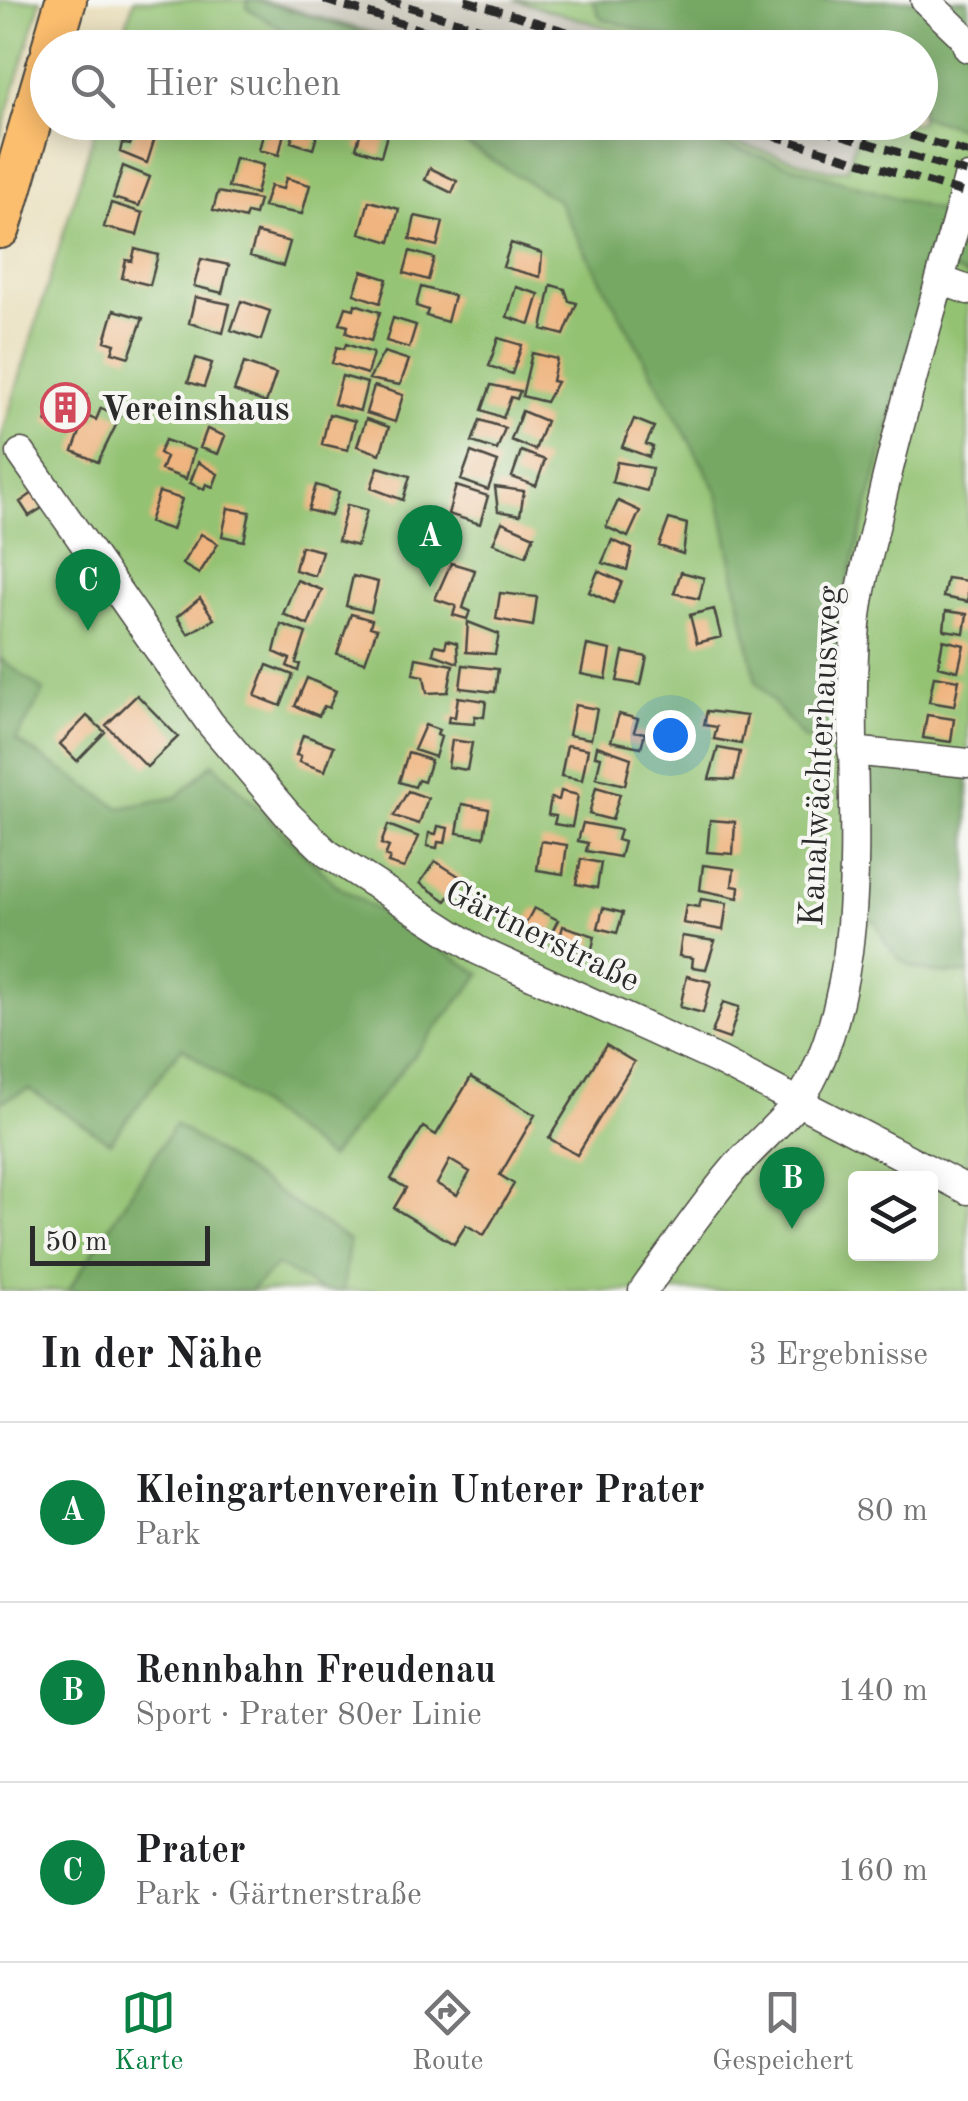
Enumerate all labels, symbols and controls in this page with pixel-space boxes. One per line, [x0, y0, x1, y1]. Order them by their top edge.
search box [30, 30, 938, 140]
icon: search [65, 58, 120, 113]
text: Hier suchen [145, 66, 341, 104]
building icon: Vereinshaus [40, 382, 92, 434]
place label: Vereinshaus [101, 393, 289, 428]
pin: A [398, 504, 462, 587]
pin: C [56, 548, 120, 631]
street label: Kanalwächterhausweg [795, 585, 848, 928]
your location [645, 710, 696, 761]
street label: Gärtnerstraße [439, 875, 645, 999]
pin: B [760, 1146, 824, 1229]
map controls [848, 1171, 938, 1261]
button: layers [848, 1171, 938, 1261]
scale bar [30, 1221, 210, 1266]
text: 50 m [45, 1229, 108, 1257]
text: In der Nähe [40, 1335, 263, 1377]
text: 3 Ergebnisse [748, 1340, 928, 1372]
text: Kleingartenverein Unterer Prater [135, 1473, 705, 1511]
text: A [60, 1496, 85, 1528]
text: 80 m [857, 1496, 928, 1528]
text: Park [135, 1520, 201, 1552]
text: Rennbahn Freudenau [135, 1653, 496, 1691]
text: B [61, 1676, 84, 1708]
text: 140 m [838, 1676, 928, 1708]
text: Sport · Prater 80er Linie [135, 1700, 482, 1732]
text: Prater [135, 1833, 246, 1871]
text: C [62, 1856, 83, 1888]
text: 160 m [838, 1856, 928, 1888]
text: Park · Gärtnerstraße [135, 1880, 422, 1912]
tab: Karte [114, 1985, 183, 2080]
tab: Route [412, 1985, 484, 2080]
tab: Gespeichert [712, 1985, 854, 2080]

